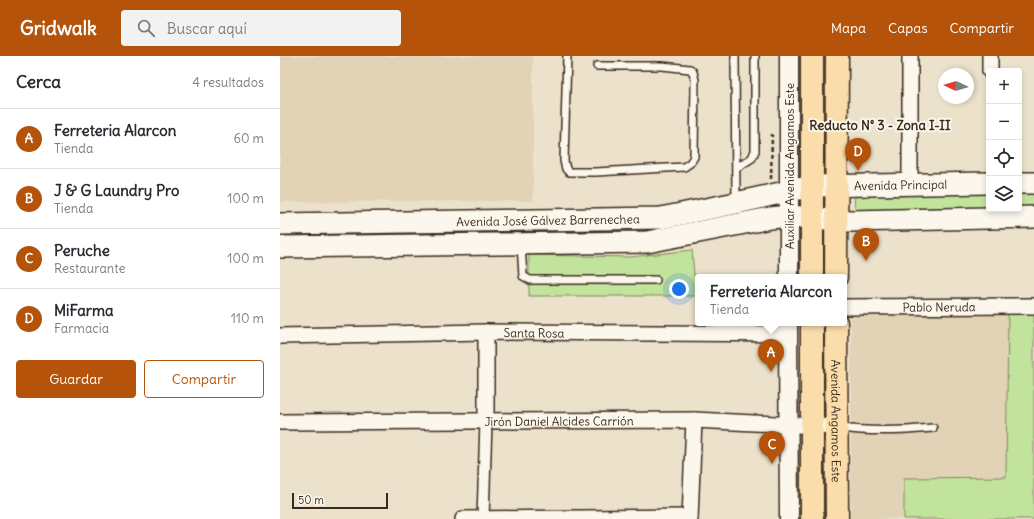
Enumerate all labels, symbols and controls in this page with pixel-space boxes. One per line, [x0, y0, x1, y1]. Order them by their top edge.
search box [121, 10, 401, 46]
text: Gridwalk [20, 16, 97, 40]
icon: search [135, 17, 157, 39]
text: Buscar aquí [167, 19, 247, 38]
text: Mapa [831, 19, 866, 37]
text: Capas [888, 19, 928, 37]
text: Compartir [950, 19, 1014, 37]
north arrow [938, 68, 974, 104]
map controls [986, 68, 1022, 212]
button: + [986, 68, 1022, 104]
text: Cerca [16, 71, 61, 93]
text: 4 resultados [192, 74, 264, 91]
street label: Auxiliar Avenida Angamos Este [782, 83, 797, 249]
button: − [986, 104, 1022, 140]
district label: Reducto N° 3 - Zona I-II [809, 117, 951, 134]
text: Ferreteria Alarcon [54, 121, 176, 140]
text: A [25, 130, 33, 147]
text: 60 m [233, 130, 264, 147]
pin: D [845, 138, 871, 171]
text: Tienda [54, 140, 93, 157]
button: locate [986, 140, 1022, 176]
street label: Avenida Principal [854, 176, 947, 193]
button: layers [986, 176, 1022, 212]
text: J & G Laundry Pro [54, 181, 179, 200]
text: B [25, 190, 33, 207]
text: 100 m [227, 190, 264, 207]
text: Tienda [54, 200, 93, 217]
street label: Avenida José Gálvez Barrenechea [456, 211, 640, 229]
pin: B [853, 228, 879, 261]
text: Peruche [54, 241, 110, 260]
text: C [25, 250, 33, 267]
text: 100 m [227, 250, 264, 267]
text: Restaurante [54, 260, 126, 277]
popup [695, 274, 847, 326]
your location [669, 279, 689, 299]
text: Ferreteria Alarcon [710, 282, 832, 301]
street label: Pablo Neruda [902, 299, 976, 314]
text: MiFarma [54, 301, 114, 320]
text: Tienda [710, 301, 749, 318]
text: D [24, 310, 34, 327]
text: 110 m [231, 310, 264, 327]
text: Farmacia [54, 320, 109, 337]
street label: Santa Rosa [504, 325, 565, 340]
pin: A [758, 339, 784, 372]
street label: Avenida Angamos Este [829, 359, 844, 483]
button: Guardar [16, 360, 136, 398]
button: Compartir [144, 360, 264, 398]
street label: Jirón Daniel Alcides Carrión [484, 413, 634, 429]
pin: C [759, 431, 785, 464]
scale bar [292, 491, 388, 510]
text: 50 m [298, 493, 324, 507]

